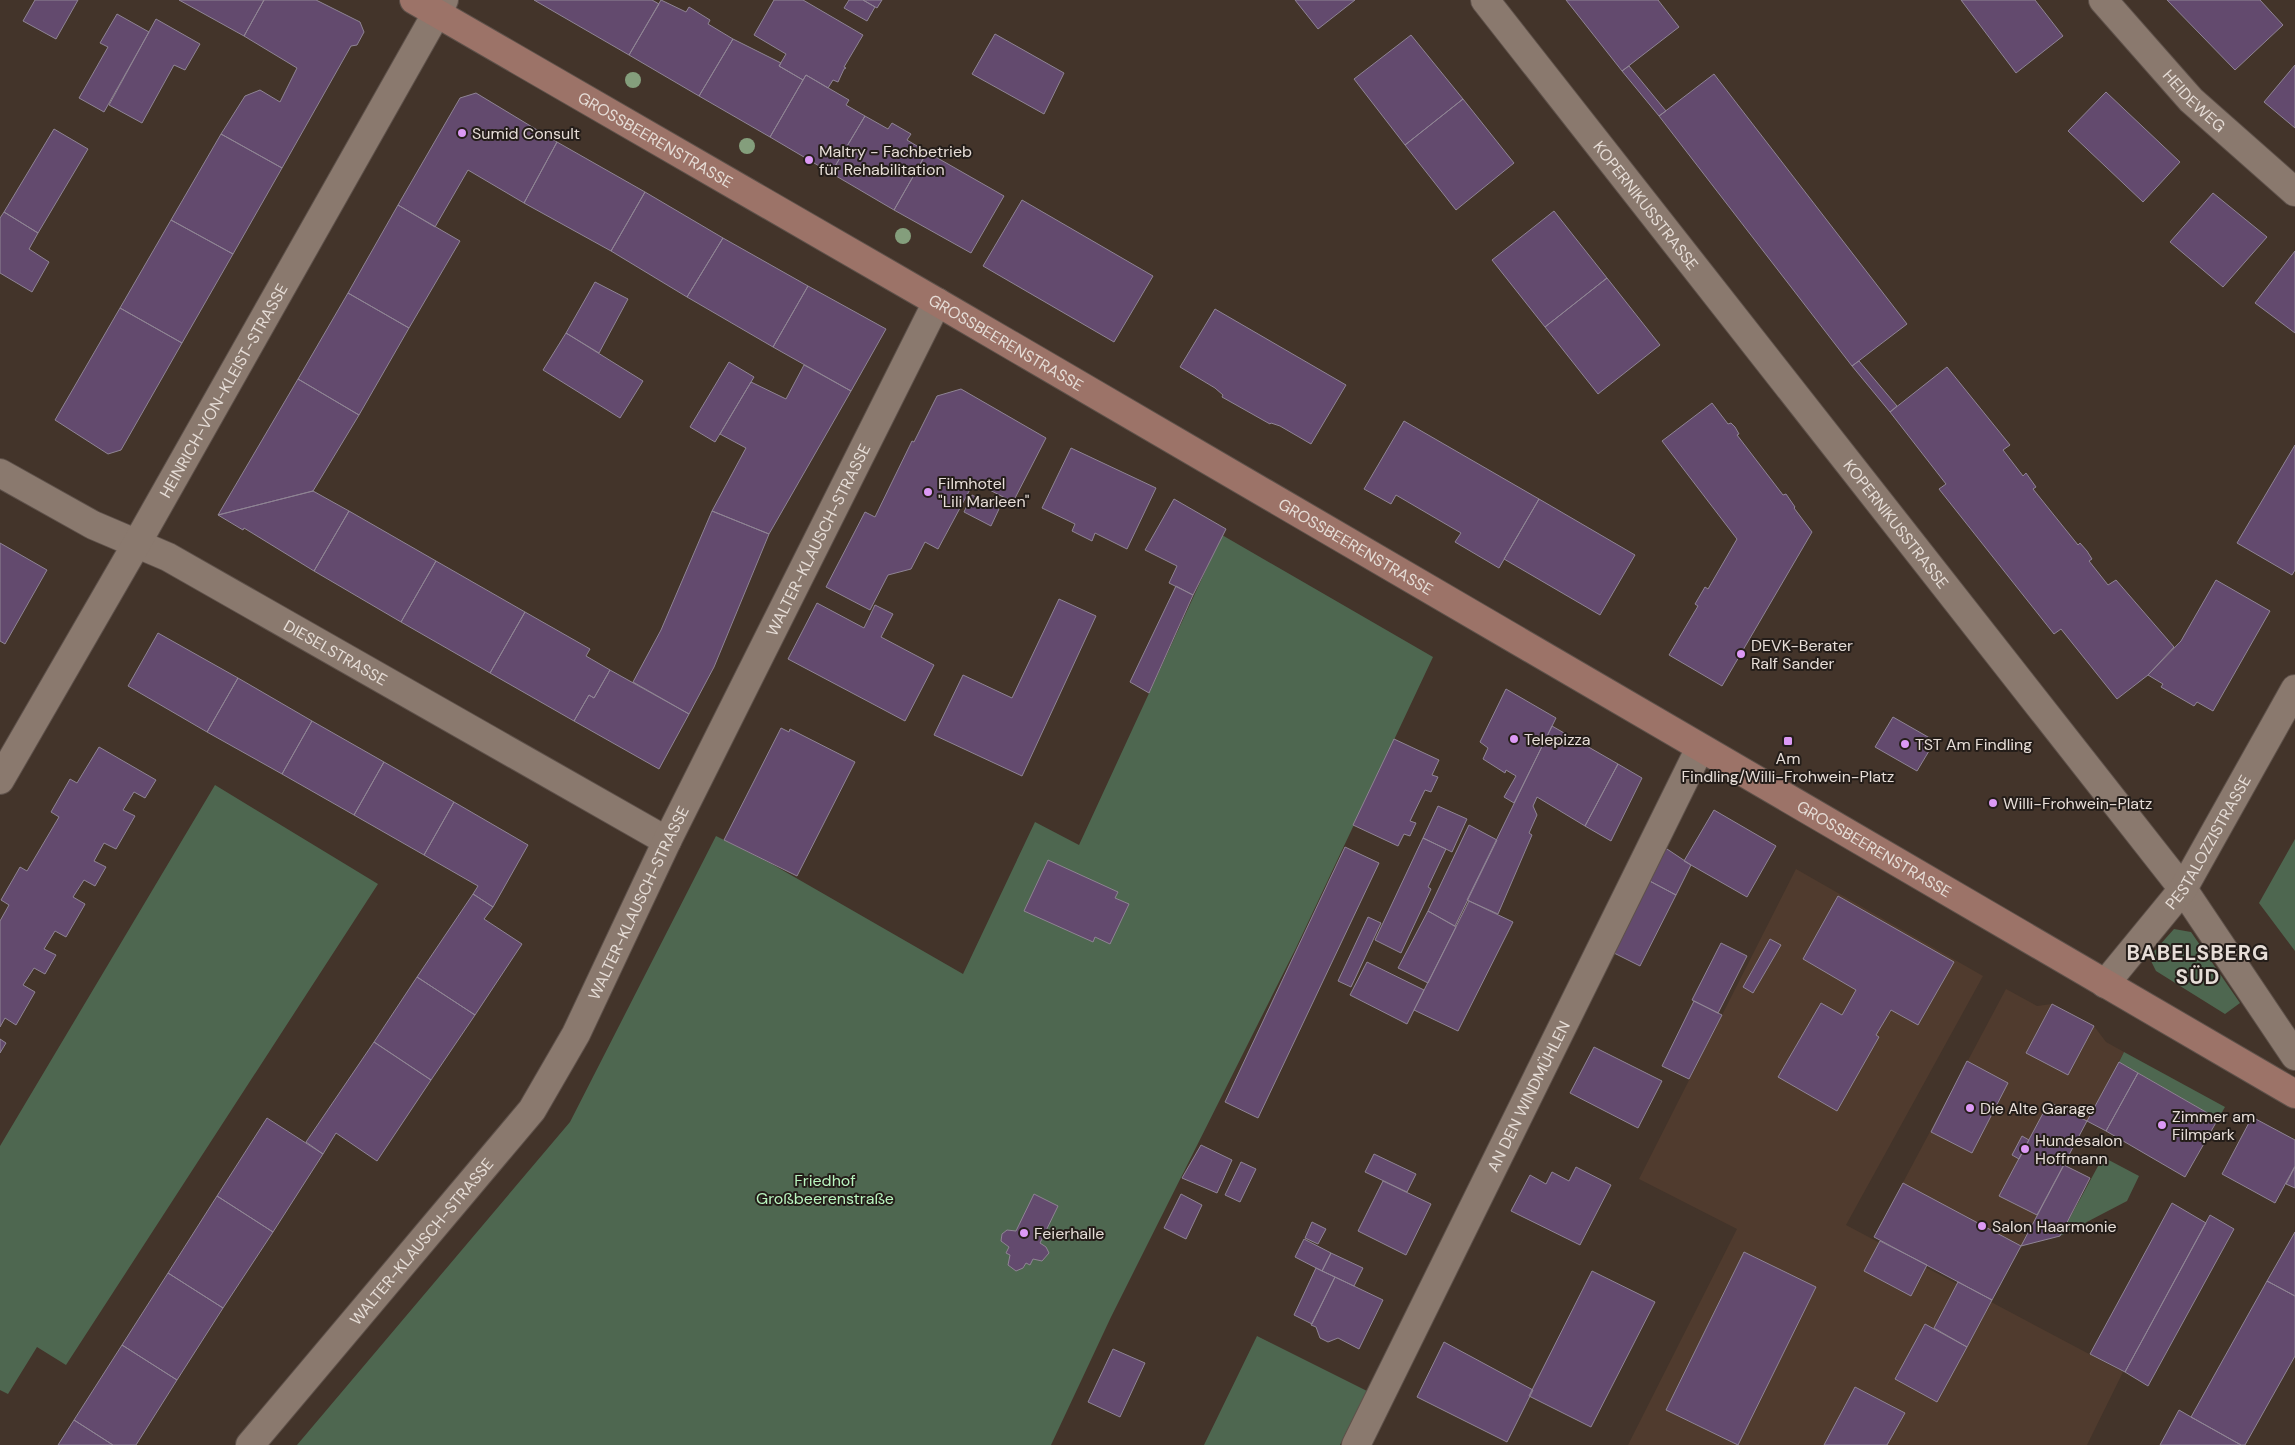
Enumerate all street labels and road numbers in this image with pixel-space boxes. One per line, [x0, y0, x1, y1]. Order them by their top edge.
street label: HEIDEWEG [2158, 65, 2230, 137]
street label: GROSSBEERENSTRASSE [574, 87, 737, 193]
street label: KOPERNIKUSSTRASSE [1589, 137, 1703, 274]
street label: HEINRICH-VON-KLEIST-STRASSE [155, 280, 293, 502]
street label: GROSSBEERENSTRASSE [925, 289, 1087, 396]
street label: WALTER-KLAUSCH-STRASSE [761, 440, 875, 640]
street label: KOPERNIKUSSTRASSE [1839, 455, 1953, 593]
street label: GROSSBEERENSTRASSE [1275, 493, 1437, 600]
street label: DIESELSTRASSE [280, 615, 391, 691]
street label: PESTALOZZISTRASSE [2161, 771, 2256, 914]
street label: GROSSBEERENSTRASSE [1793, 796, 1955, 902]
street label: WALTER-KLAUSCH-STRASSE [584, 802, 694, 1003]
street label: AN DEN WINDMÜHLEN [1482, 1017, 1575, 1176]
street label: WALTER-KLAUSCH-STRASSE [345, 1154, 498, 1330]

